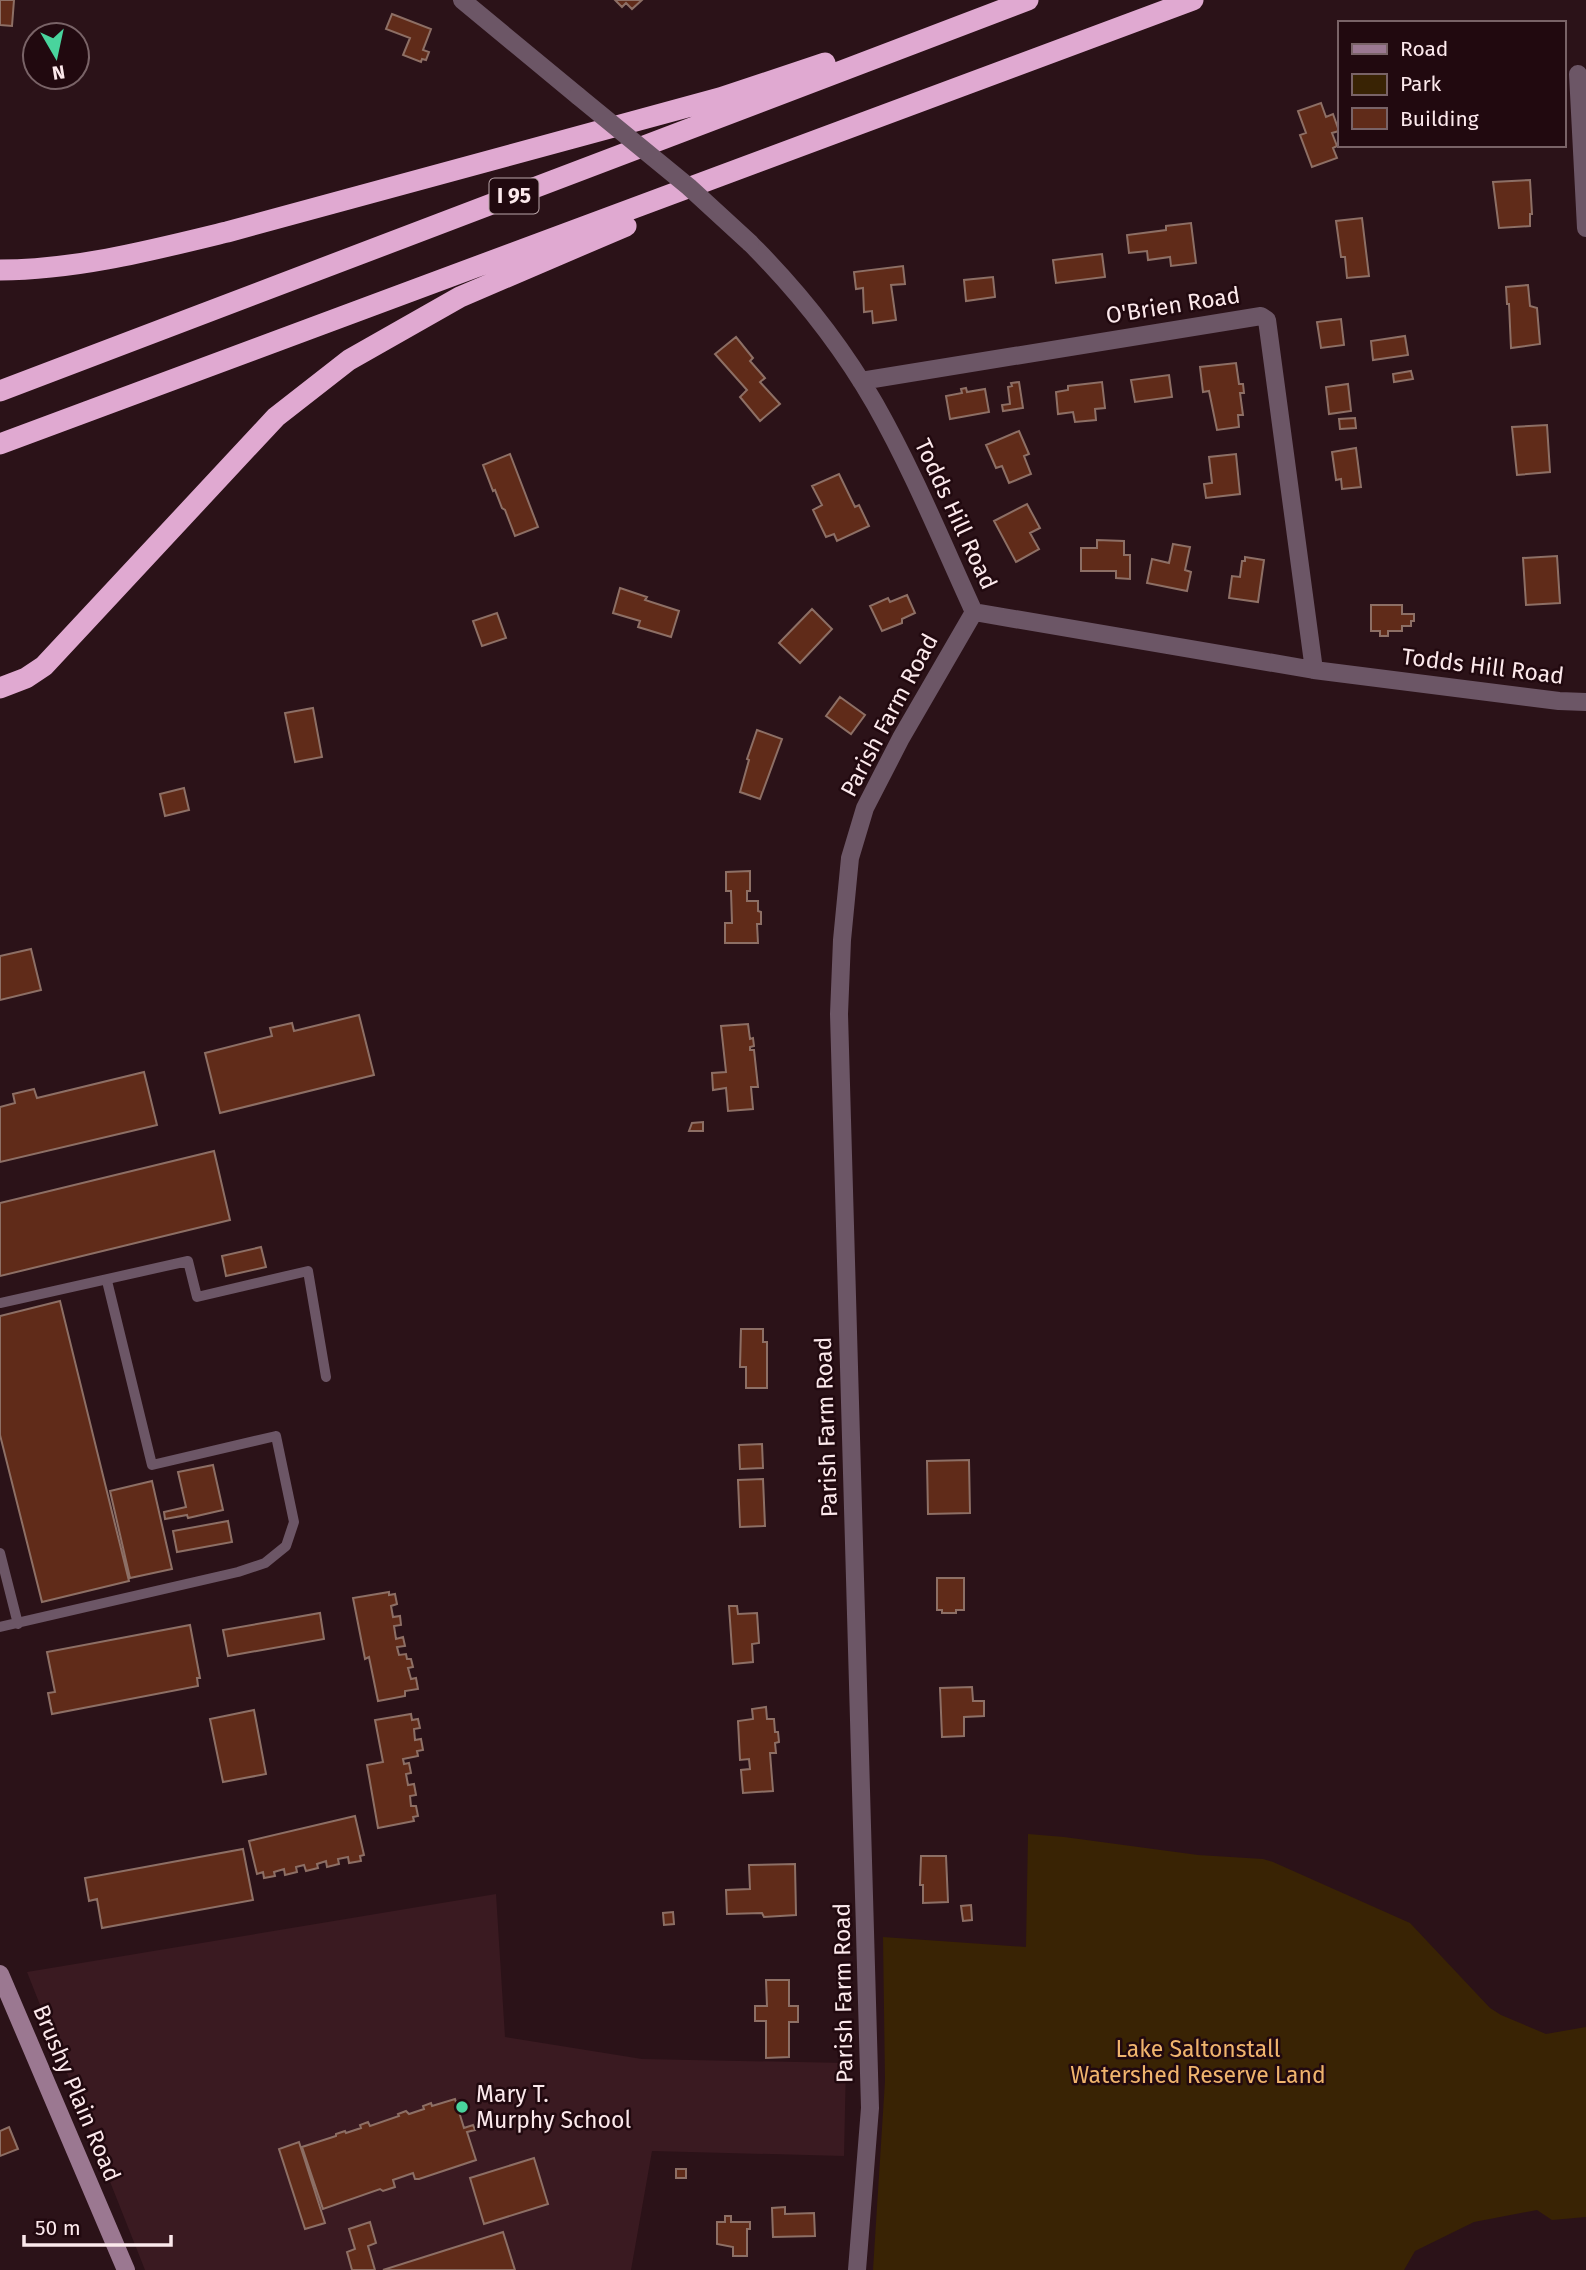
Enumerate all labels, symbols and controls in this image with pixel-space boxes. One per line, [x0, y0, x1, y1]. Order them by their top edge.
north arrow [21, 21, 91, 91]
legend [1338, 21, 1565, 147]
text: Road [1400, 36, 1448, 62]
text: N [51, 60, 67, 85]
text: Park [1400, 71, 1442, 97]
text: Building [1400, 106, 1479, 132]
road number: I 95 [490, 178, 538, 214]
street label: O'Brien Road [1104, 281, 1242, 329]
street label: Todds Hill Road [909, 434, 1003, 594]
street label: Parish Farm Road [834, 629, 944, 801]
street label: Todds Hill Road [1400, 642, 1566, 690]
street label: Parish Farm Road [809, 1336, 843, 1518]
street label: Parish Farm Road [827, 1903, 859, 2083]
street label: Brushy Plain Road [27, 2000, 127, 2186]
park label: Lake Saltonstall Watershed Reserve Land [1070, 2035, 1326, 2089]
place label: Mary T. Murphy School [476, 2080, 631, 2134]
marker: Mary T. Murphy School [454, 2099, 470, 2115]
scale bar [24, 2204, 172, 2248]
text: 50 m [35, 2215, 81, 2241]

